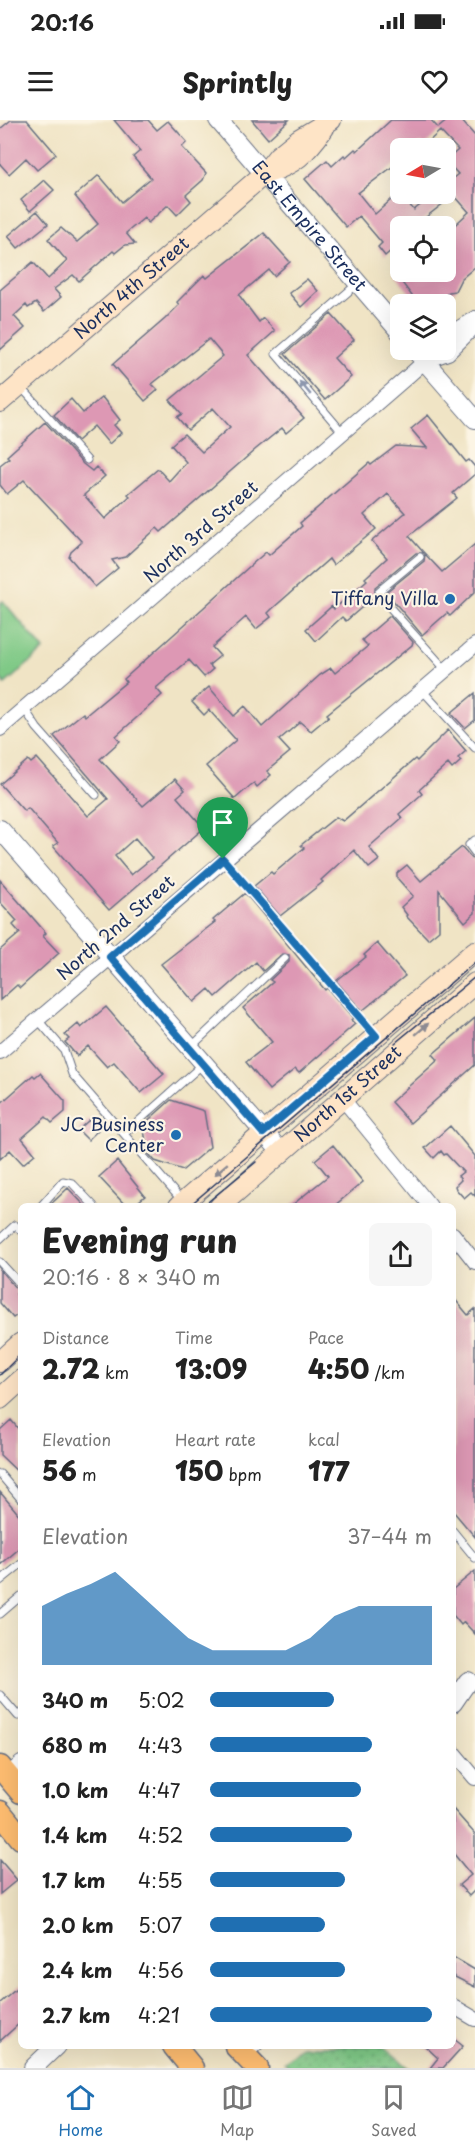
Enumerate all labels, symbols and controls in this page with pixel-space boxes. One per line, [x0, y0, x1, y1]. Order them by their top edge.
text: 20:16 [30, 5, 94, 38]
text: Sprintly [183, 61, 292, 102]
icon: menu [24, 65, 57, 98]
icon: heart [418, 65, 451, 98]
north arrow [390, 138, 456, 204]
map controls [390, 138, 456, 360]
street label: East Empire Street [246, 154, 374, 297]
button: locate [390, 216, 456, 282]
street label: North 4th Street [67, 230, 194, 345]
button: layers [390, 294, 456, 360]
one-way arrow [299, 381, 312, 396]
street label: North 3rd Street [137, 473, 263, 588]
place label: Tiffany Villa [331, 584, 439, 611]
marker: Tiffany Villa [443, 592, 457, 606]
pin [197, 797, 248, 859]
icon: arrive [206, 806, 239, 839]
street label: North 2nd Street [50, 868, 180, 986]
one-way arrow [414, 1023, 429, 1036]
street label: North 1st Street [287, 1038, 407, 1148]
place label: JC Business Center [60, 1110, 165, 1158]
marker: JC Business Center [169, 1128, 183, 1142]
one-way arrow [213, 1163, 229, 1176]
text: Evening run [42, 1214, 237, 1264]
button: share [369, 1223, 432, 1286]
text: 20:16 · 8 × 340 m [42, 1262, 220, 1292]
text: Distance [42, 1325, 109, 1349]
text: Time [175, 1325, 213, 1349]
text: Pace [308, 1325, 344, 1349]
text: 2.72 [42, 1349, 100, 1388]
text: 13:09 [175, 1349, 247, 1388]
text: 4:50 [308, 1349, 369, 1388]
text: km [100, 1360, 129, 1384]
text: /km [369, 1360, 405, 1384]
text: Elevation [42, 1427, 111, 1451]
text: Heart rate [175, 1427, 256, 1451]
text: kcal [308, 1427, 340, 1451]
text: 56 [42, 1451, 77, 1490]
text: 150 [175, 1451, 223, 1490]
text: 177 [308, 1451, 349, 1490]
text: m [77, 1462, 97, 1486]
text: bpm [223, 1462, 262, 1486]
text: Elevation [42, 1521, 128, 1551]
text: 37–44 m [347, 1521, 432, 1551]
text: 340 m [42, 1685, 108, 1715]
text: 5:02 [138, 1685, 185, 1715]
text: 680 m [42, 1730, 107, 1760]
text: 4:43 [138, 1730, 183, 1760]
text: 1.0 km [42, 1775, 109, 1805]
text: 4:47 [138, 1775, 180, 1805]
text: 1.4 km [42, 1820, 108, 1850]
text: 4:52 [138, 1820, 183, 1850]
text: 1.7 km [42, 1865, 105, 1895]
text: 4:55 [138, 1865, 183, 1895]
text: 2.0 km [42, 1910, 114, 1940]
text: 5:07 [138, 1910, 182, 1940]
text: 2.4 km [42, 1955, 112, 1985]
text: 4:56 [138, 1955, 184, 1985]
text: 2.7 km [42, 2000, 110, 2030]
text: 4:21 [138, 2000, 180, 2030]
tab: Home [58, 2081, 103, 2141]
tab: Map [220, 2081, 254, 2141]
tab: Saved [371, 2081, 417, 2141]

